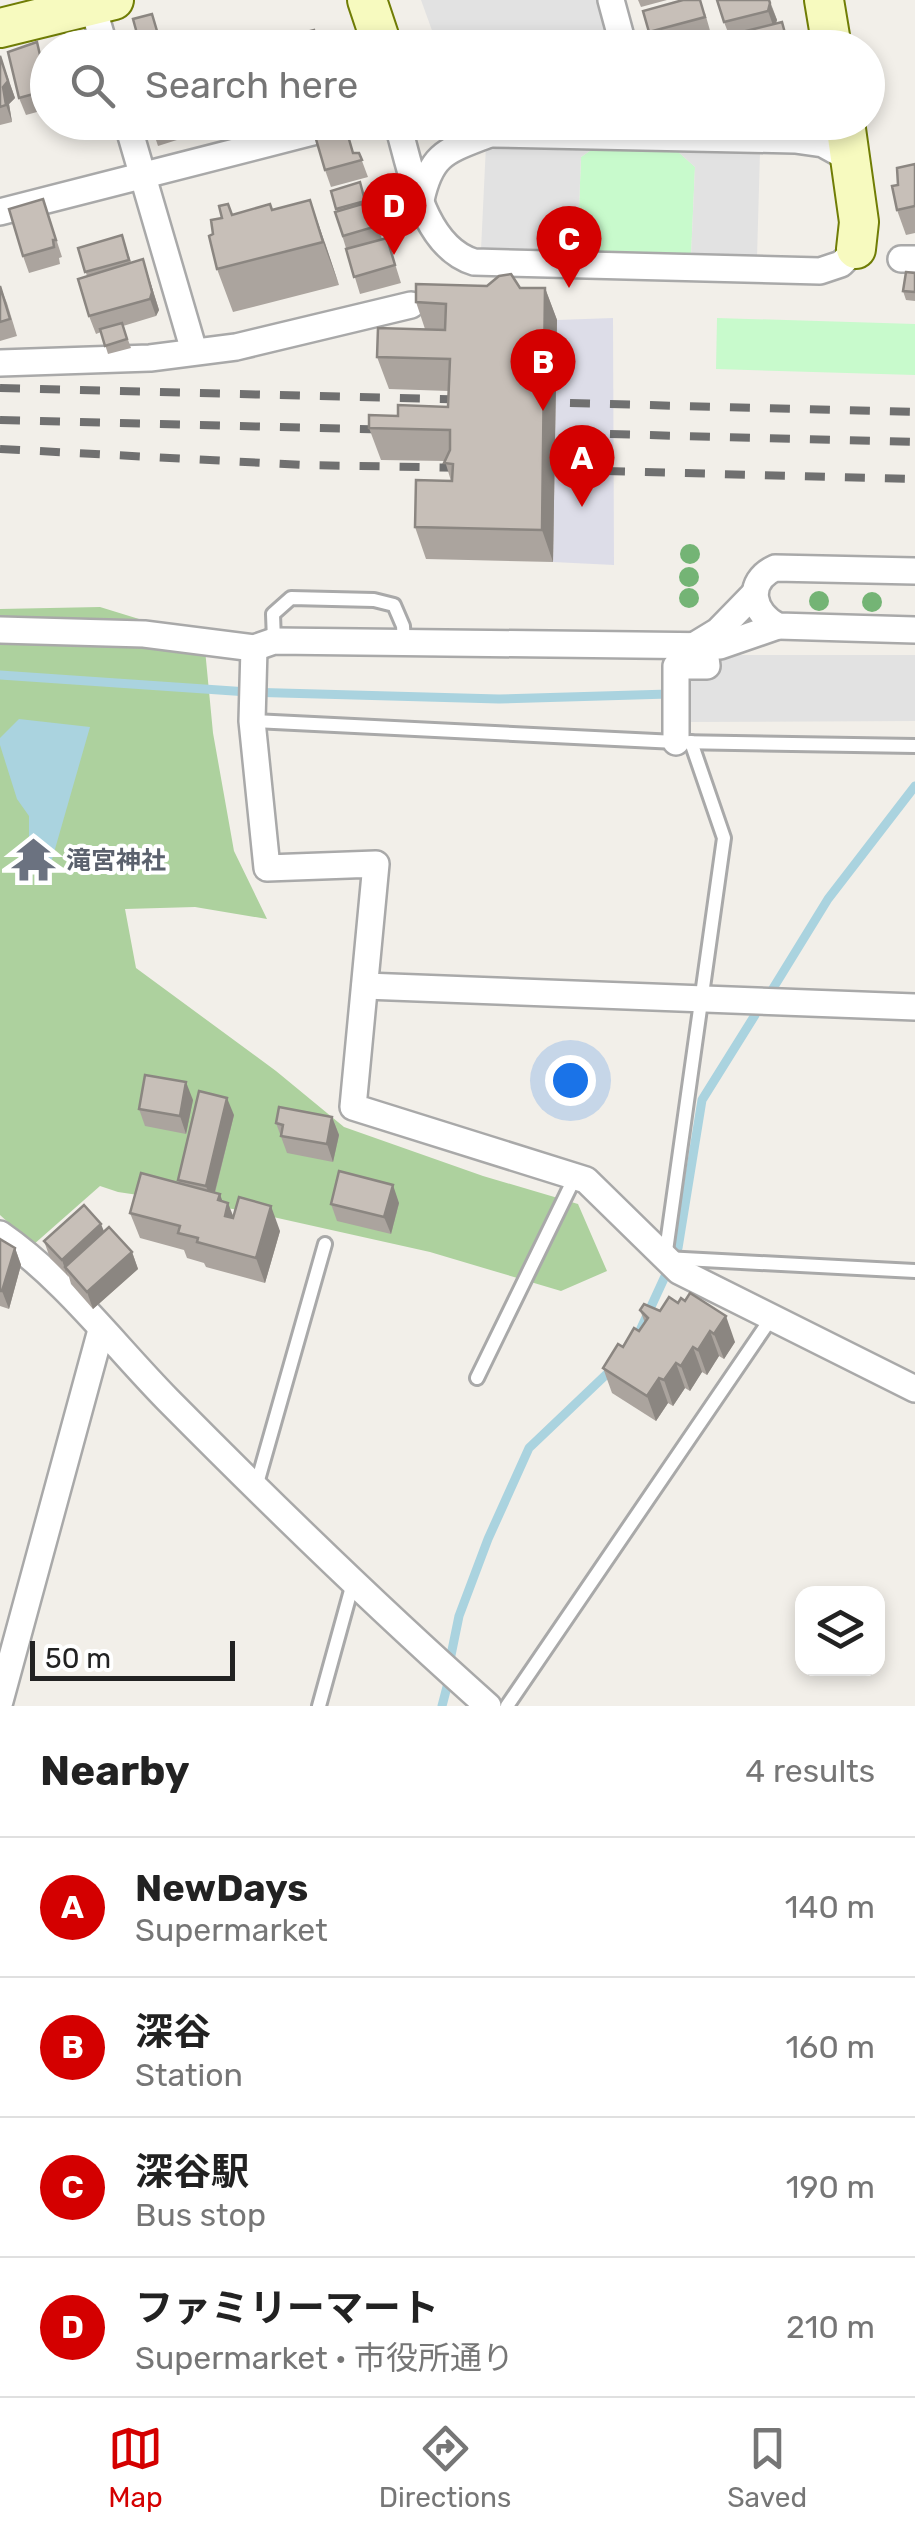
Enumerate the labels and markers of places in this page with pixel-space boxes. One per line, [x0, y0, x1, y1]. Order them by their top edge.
pin: D [362, 172, 426, 255]
pin: C [536, 206, 602, 288]
pin: B [510, 328, 576, 411]
pin: A [550, 424, 614, 507]
temple icon: 滝宮神社 [9, 836, 57, 884]
place label: 滝宮神社 [66, 846, 166, 875]

